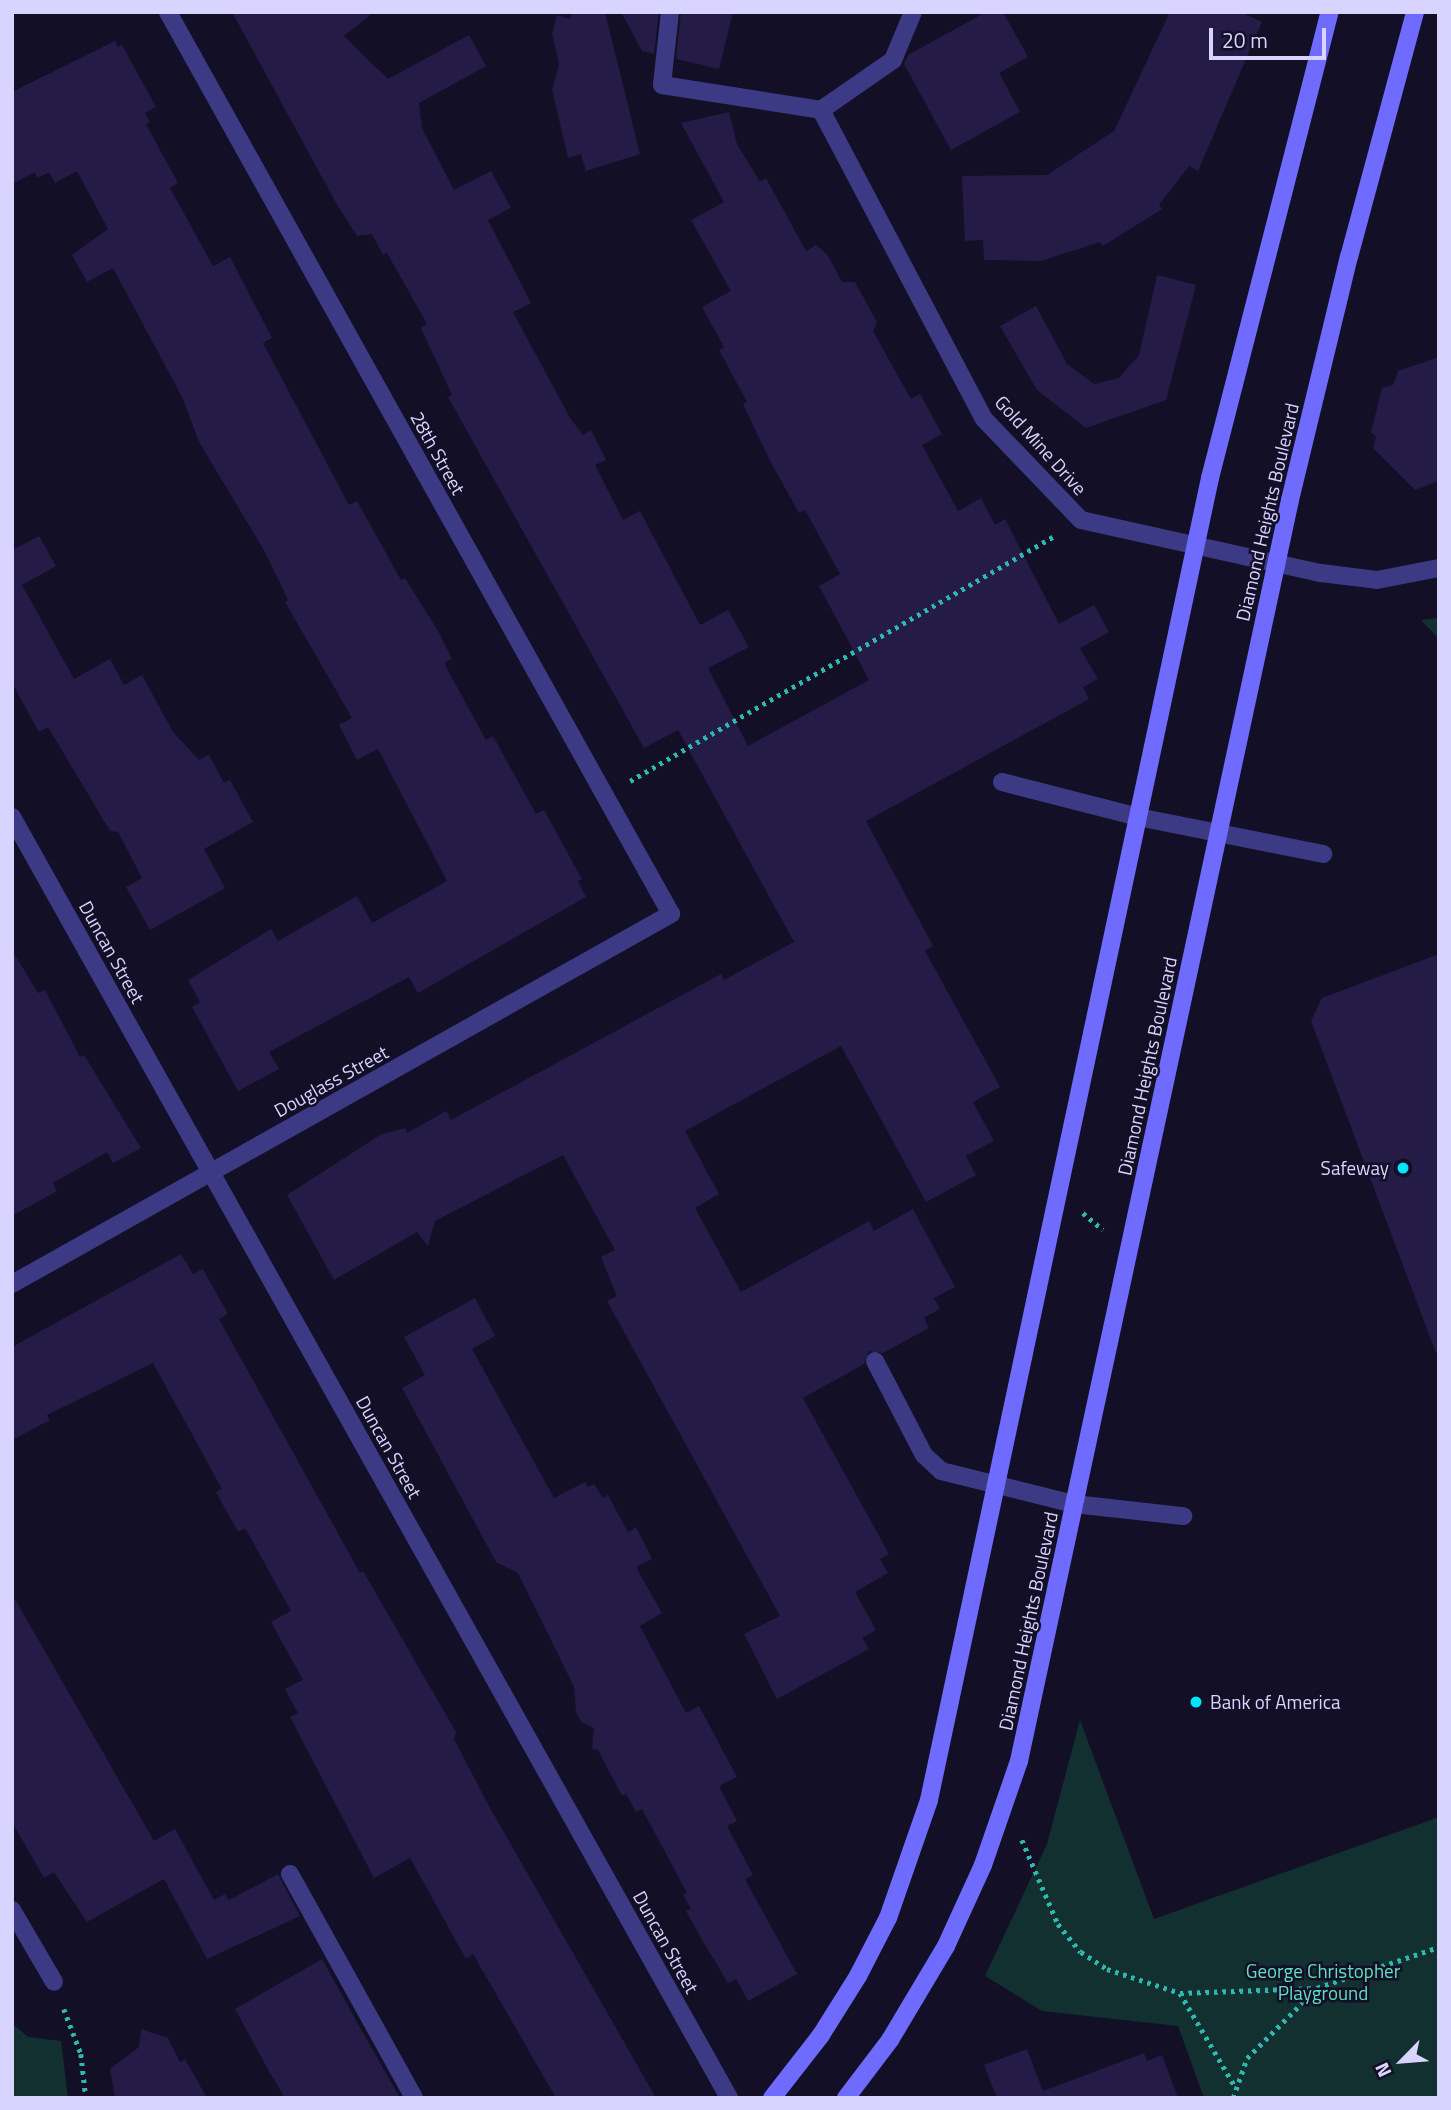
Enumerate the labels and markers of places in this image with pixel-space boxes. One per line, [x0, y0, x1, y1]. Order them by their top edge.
place label: Safeway [1321, 1157, 1389, 1179]
marker: Safeway [1395, 1160, 1411, 1176]
place label: Bank of America [1210, 1691, 1341, 1713]
marker: Bank of America [1188, 1694, 1204, 1710]

